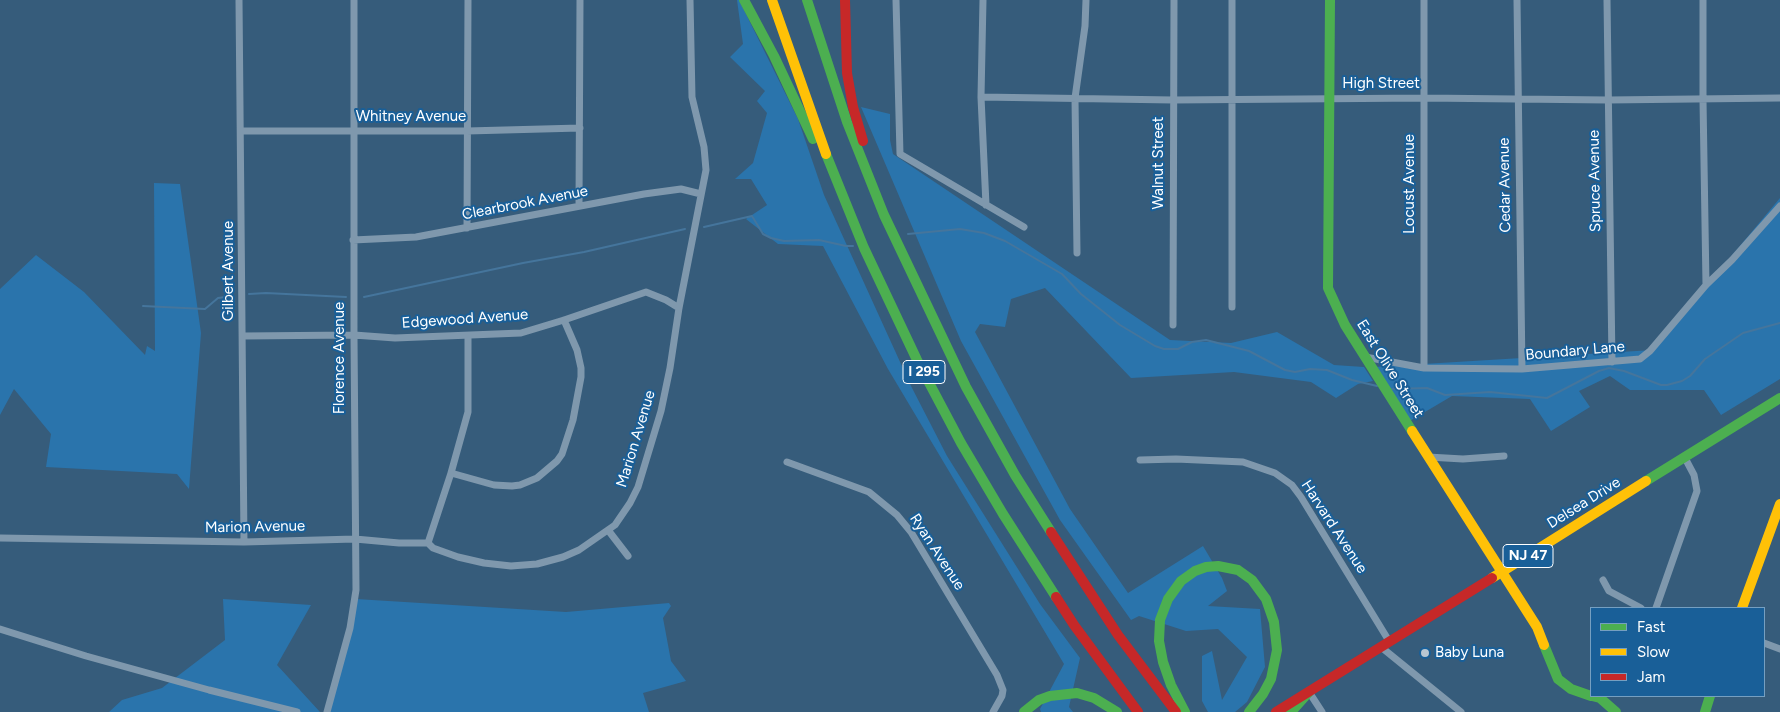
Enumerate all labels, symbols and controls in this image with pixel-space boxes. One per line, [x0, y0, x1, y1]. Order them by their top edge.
street label: High Street [1342, 75, 1420, 93]
street label: Whitney Avenue [356, 108, 466, 126]
street label: Walnut Street [1150, 117, 1168, 209]
street label: Spruce Avenue [1585, 130, 1605, 232]
street label: Locust Avenue [1401, 134, 1419, 234]
street label: Cedar Avenue [1495, 137, 1515, 233]
street label: Clearbrook Avenue [460, 182, 590, 224]
street label: Gilbert Avenue [220, 221, 238, 321]
street label: Florence Avenue [331, 302, 349, 414]
street label: Edgewood Avenue [401, 306, 529, 332]
street label: East Olive Street [1352, 316, 1428, 422]
street label: Boundary Lane [1525, 338, 1625, 364]
road number: I 295 [903, 361, 945, 384]
street label: Marion Avenue [613, 388, 659, 490]
street label: Delsea Drive [1544, 473, 1624, 533]
street label: Harvard Avenue [1297, 477, 1371, 577]
street label: Ryan Avenue [906, 510, 968, 594]
street label: Marion Avenue [205, 517, 305, 537]
road number: NJ 47 [1503, 544, 1553, 568]
legend [1590, 607, 1765, 697]
text: Fast [1637, 618, 1665, 636]
text: Slow [1637, 643, 1670, 661]
place label: Baby Luna [1435, 644, 1504, 662]
marker: Baby Luna [1419, 647, 1431, 659]
text: Jam [1637, 668, 1665, 686]

